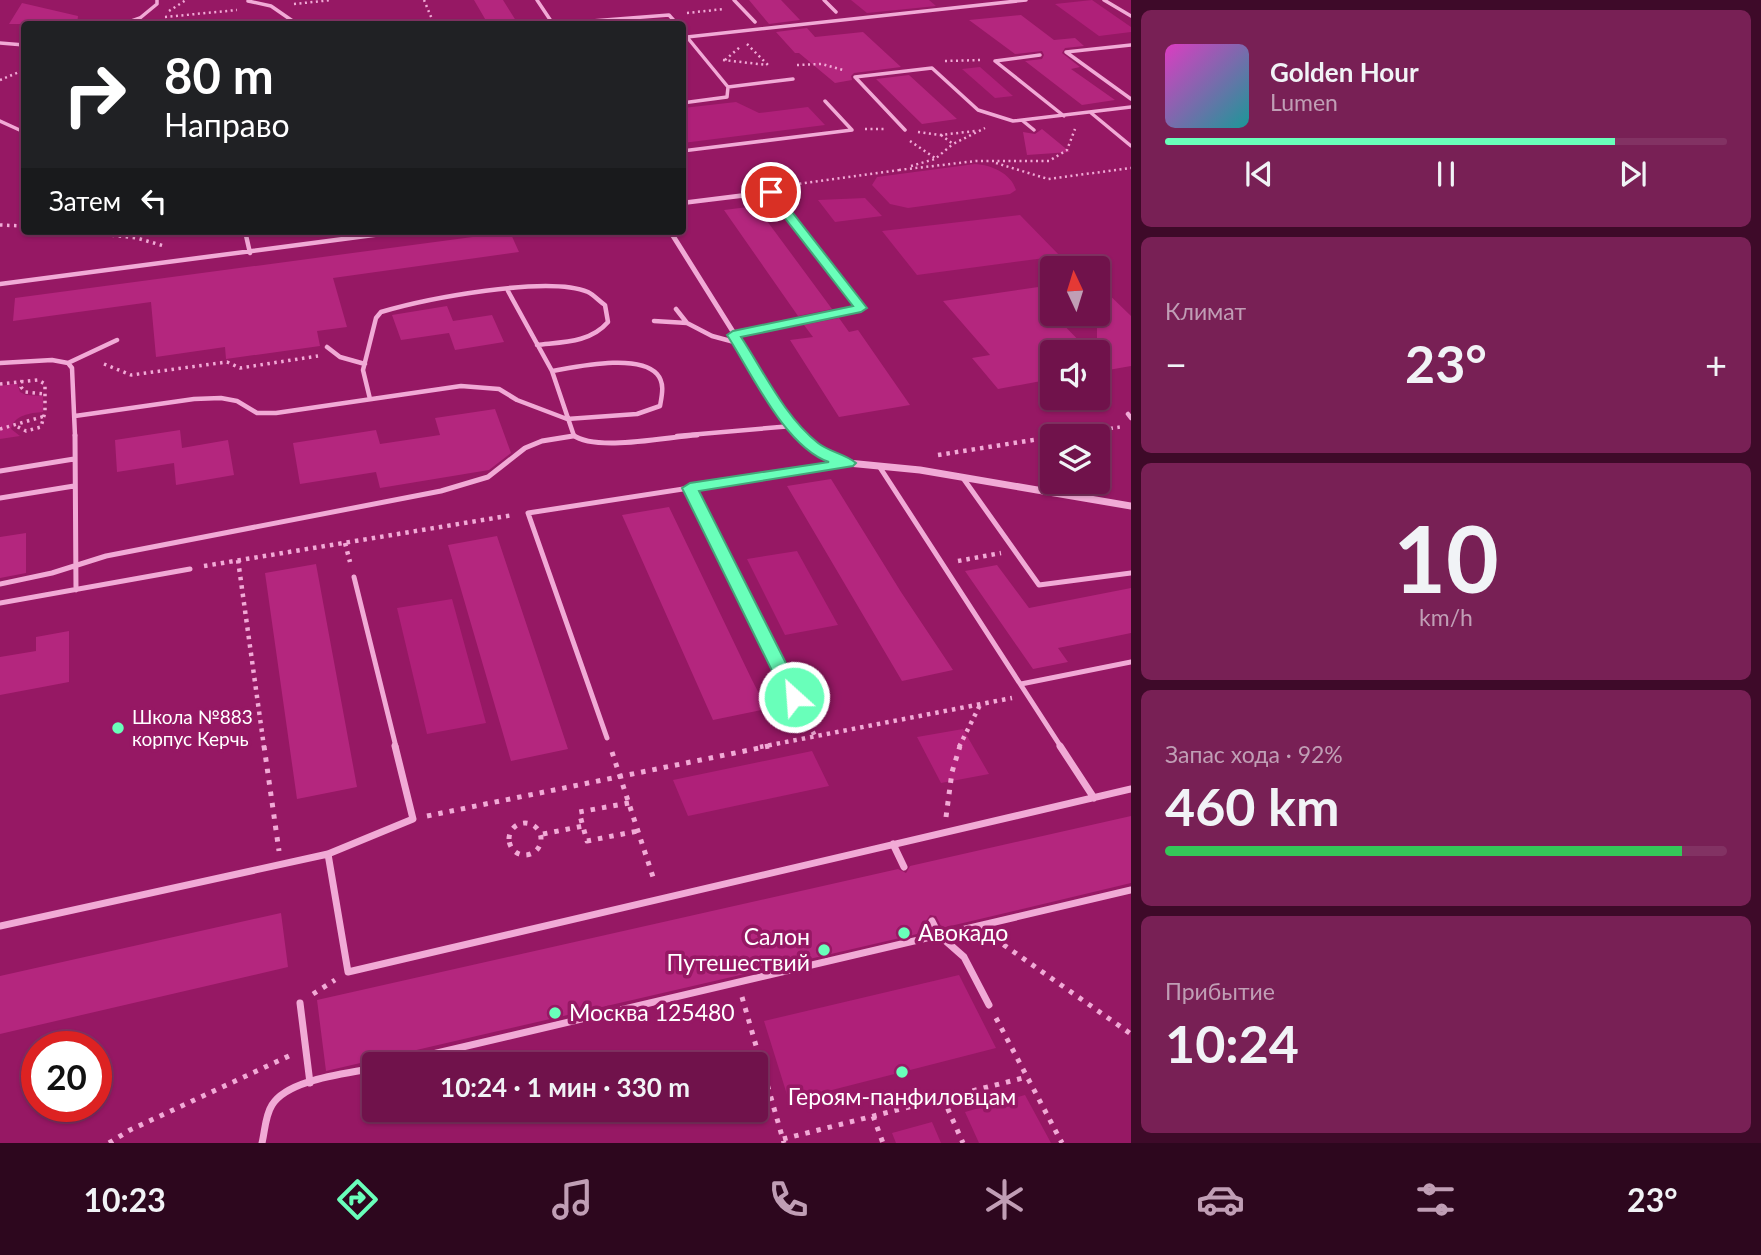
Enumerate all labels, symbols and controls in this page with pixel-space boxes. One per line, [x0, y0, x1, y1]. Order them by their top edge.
text: 80 m [164, 46, 274, 104]
icon: right [49, 49, 140, 140]
text: Golden Hour [1270, 56, 1419, 88]
text: Lumen [1270, 88, 1338, 116]
text: Направо [164, 105, 290, 144]
icon: previous [1240, 155, 1278, 193]
icon: pause [1427, 155, 1465, 193]
icon: next [1614, 155, 1652, 193]
pin [741, 162, 801, 222]
icon: arrive [752, 173, 790, 211]
icon: left [135, 182, 173, 220]
text: Затем [49, 185, 121, 217]
north arrow [1040, 256, 1110, 326]
map controls [1040, 256, 1110, 494]
text: Климат [1165, 297, 1246, 325]
text: 23° [1405, 332, 1487, 394]
button: sound [1040, 340, 1110, 410]
text: − [1165, 341, 1187, 387]
text: + [1705, 341, 1727, 387]
button: layers [1040, 424, 1110, 494]
text: 10 [1393, 503, 1499, 612]
text: km/h [1419, 603, 1473, 631]
position arrow [757, 660, 831, 734]
place label: Школа №883 корпус Керчь [132, 705, 253, 750]
marker: Школа №883 корпус Керчь [110, 720, 126, 736]
text: Запас хода · 92% [1165, 740, 1343, 768]
text: 460 km [1165, 775, 1339, 837]
place label: Авокадо [918, 918, 1008, 946]
place label: Салон Путешествий [667, 922, 810, 976]
marker: Авокадо [896, 925, 912, 941]
marker: Салон Путешествий [816, 942, 832, 958]
text: Прибытие [1165, 977, 1275, 1005]
place label: Москва 125480 [569, 998, 735, 1026]
marker: Москва 125480 [547, 1005, 563, 1021]
text: 10:24 [1165, 1012, 1299, 1074]
speed limit sign: 20 [21, 1031, 112, 1122]
marker: Героям-панфиловцам [894, 1064, 910, 1080]
text: 10:24 · 1 мин · 330 m [440, 1071, 690, 1103]
place label: Героям-панфиловцам [788, 1082, 1016, 1110]
icon: directions [333, 1175, 382, 1224]
icon: music [548, 1175, 597, 1224]
icon: phone [764, 1175, 813, 1224]
icon: climate [980, 1175, 1029, 1224]
icon: car [1196, 1175, 1245, 1224]
icon: filters [1411, 1175, 1460, 1224]
text: 10:23 [83, 1180, 166, 1219]
text: 23° [1627, 1180, 1678, 1219]

